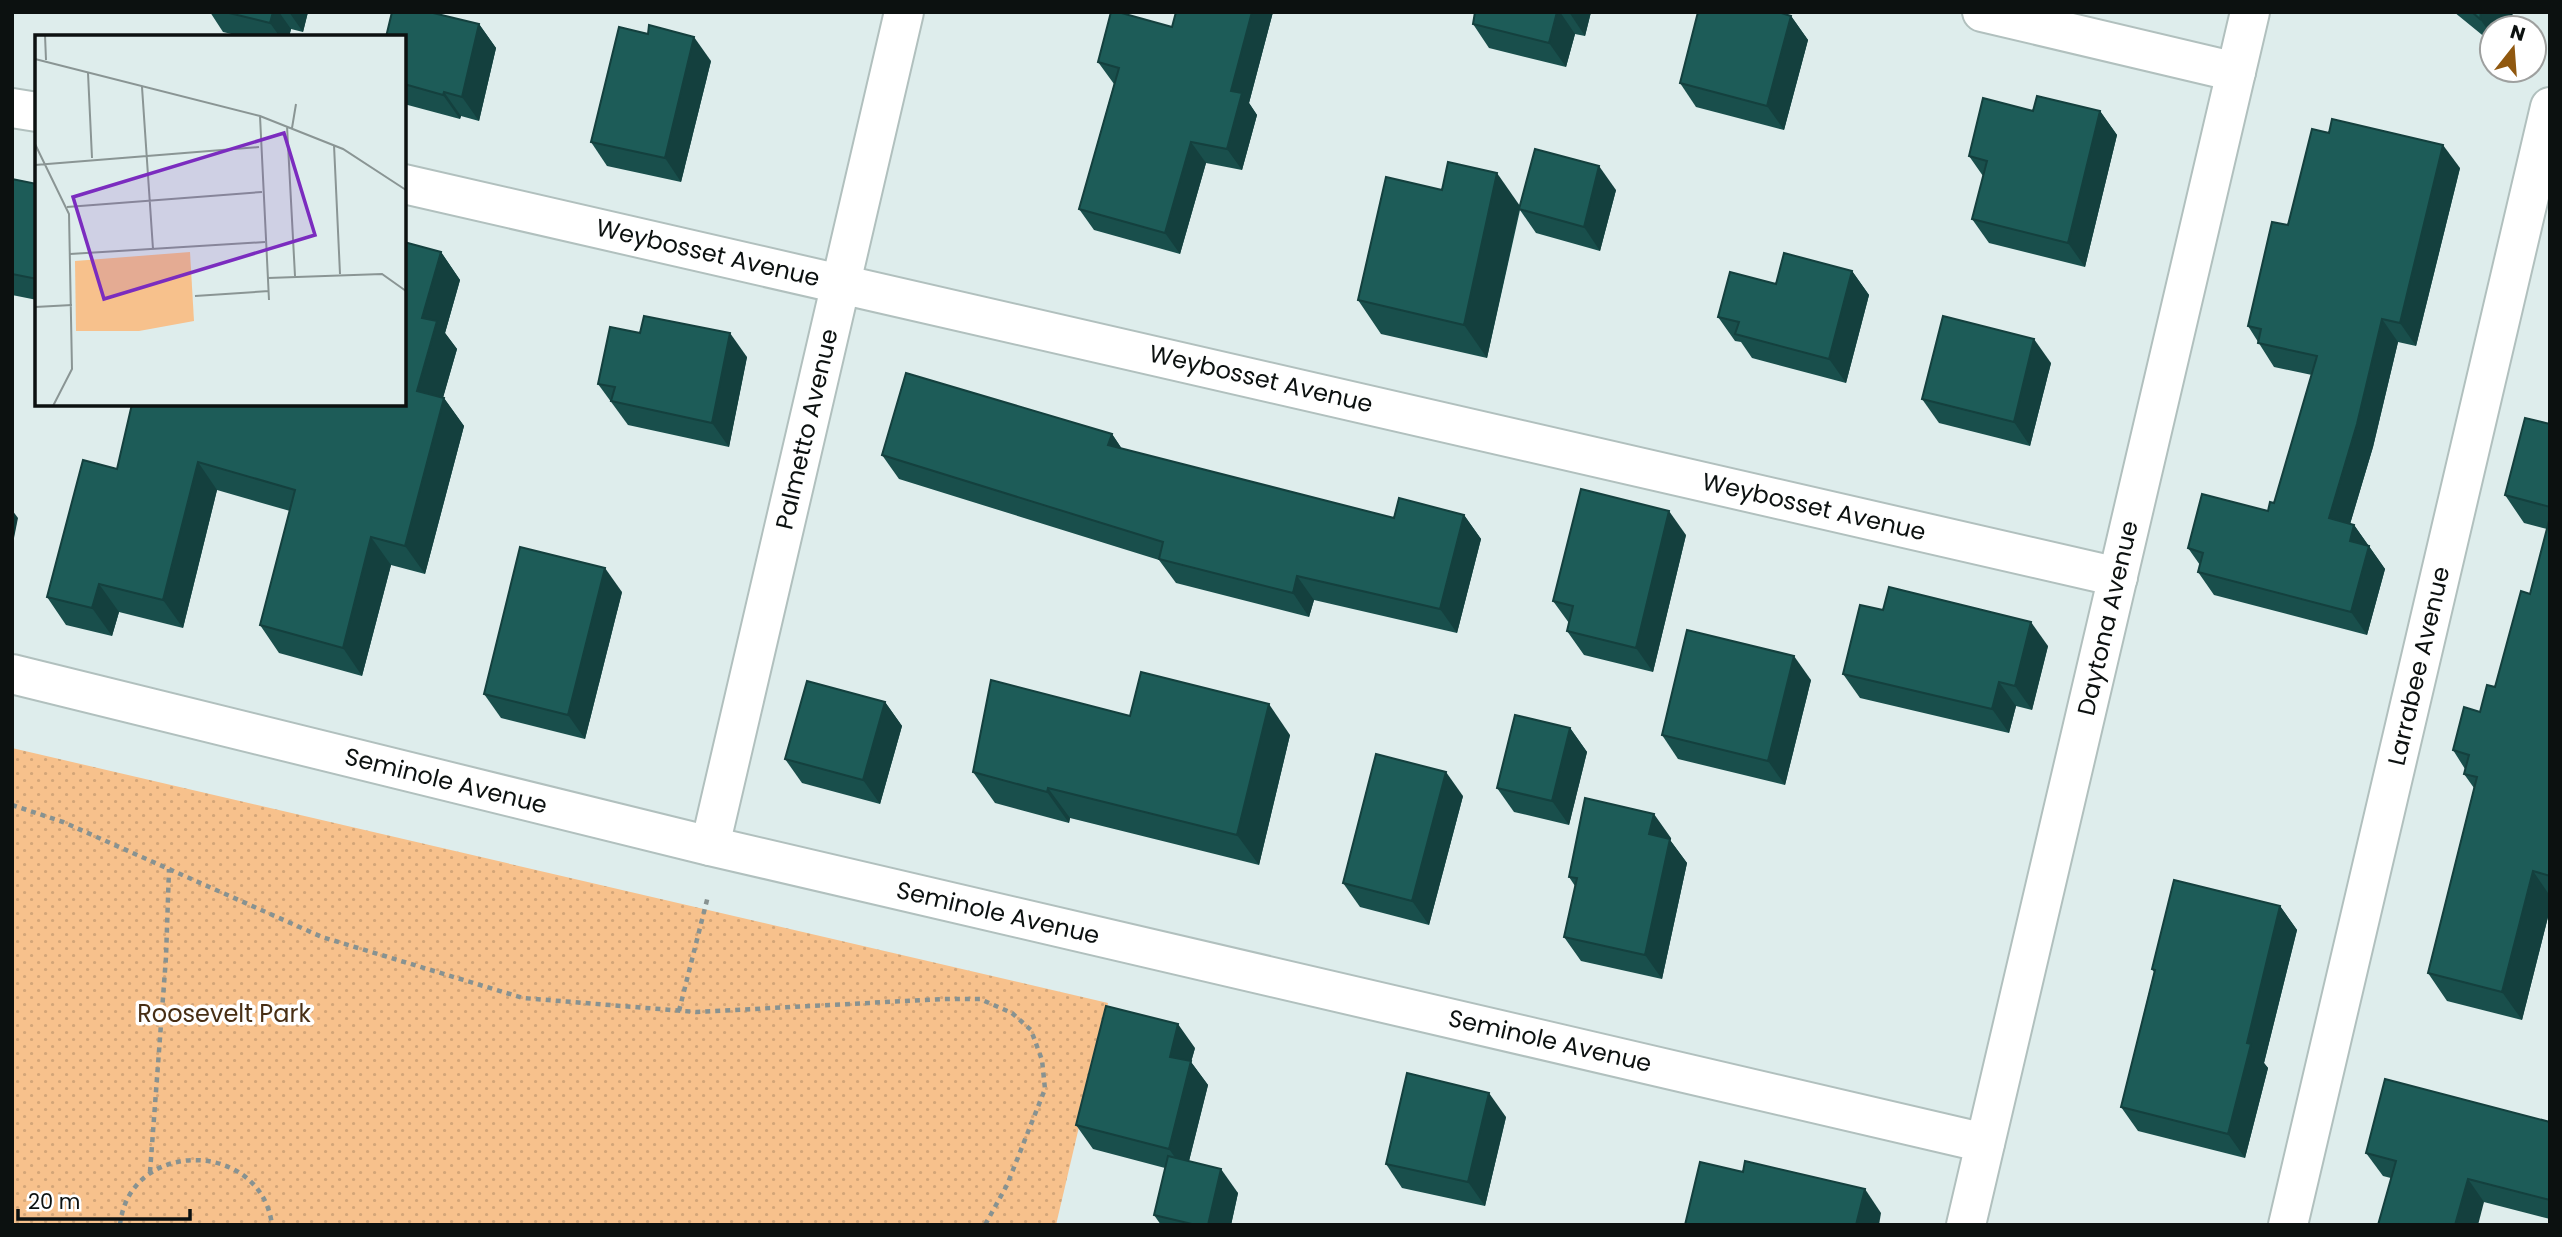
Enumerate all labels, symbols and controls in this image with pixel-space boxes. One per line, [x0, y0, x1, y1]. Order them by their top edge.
north arrow [2478, 14, 2548, 84]
text: N [2507, 18, 2529, 48]
inset map [35, 35, 406, 406]
street label: Weybosset Avenue [593, 211, 823, 294]
street label: Palmetto Avenue [767, 325, 846, 532]
street label: Weybosset Avenue [1146, 337, 1376, 420]
street label: Weybosset Avenue [1699, 465, 1929, 548]
street label: Daytona Avenue [2069, 517, 2146, 719]
street label: Larrabee Avenue [2380, 563, 2457, 769]
street label: Seminole Avenue [341, 739, 551, 822]
street label: Seminole Avenue [893, 873, 1103, 952]
park label: Roosevelt Park [137, 997, 311, 1030]
street label: Seminole Avenue [1445, 1001, 1655, 1080]
scale bar [18, 1178, 189, 1222]
text: 20 m [28, 1187, 81, 1216]

